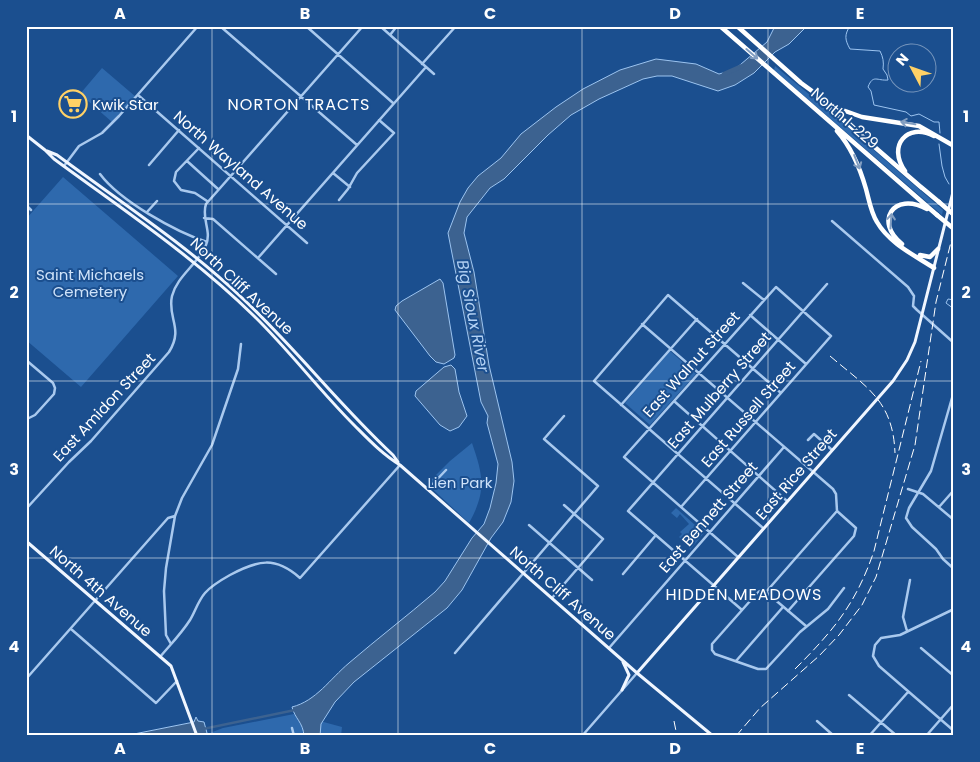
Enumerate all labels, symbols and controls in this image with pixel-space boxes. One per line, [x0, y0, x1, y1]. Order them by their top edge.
text: A [114, 2, 126, 25]
text: B [300, 2, 310, 25]
text: C [484, 2, 496, 25]
text: D [669, 2, 681, 25]
text: E [856, 2, 864, 25]
north arrow [888, 42, 938, 92]
one-way arrow [745, 48, 758, 59]
text: N [891, 49, 913, 70]
street label: North I-229 [807, 83, 883, 153]
supermarket icon: Kwik Star [58, 89, 88, 119]
district label: NORTON TRACTS [228, 93, 370, 116]
place label: Kwik Star [92, 94, 159, 115]
text: 1 [11, 105, 17, 128]
text: 1 [963, 105, 969, 128]
street label: North Wayland Avenue [169, 106, 313, 234]
one-way arrow [901, 118, 917, 128]
one-way arrow [853, 154, 862, 169]
one-way arrow [886, 213, 895, 229]
street label: North Cliff Avenue [186, 233, 298, 339]
water label: Big Sioux River [451, 258, 495, 375]
park label: Saint Michaels Cemetery [36, 264, 144, 302]
text: 2 [9, 281, 19, 304]
text: 2 [961, 281, 971, 304]
street label: East Walnut Street [638, 306, 744, 422]
street label: East Mulberry Street [662, 327, 776, 453]
street label: East Amidon Street [48, 348, 160, 466]
street label: East Russell Street [696, 356, 800, 472]
street label: East Rice Street [751, 424, 841, 524]
street label: East Bennett Street [654, 457, 762, 577]
text: 3 [9, 458, 19, 481]
text: 3 [961, 458, 971, 481]
park label: Lien Park [427, 472, 493, 493]
street label: North 4th Avenue [45, 541, 157, 641]
street label: North Cliff Avenue [506, 541, 620, 645]
district label: HIDDEN MEADOWS [665, 583, 823, 606]
text: 4 [9, 635, 20, 658]
text: 4 [961, 635, 972, 658]
text: A [114, 737, 126, 760]
text: B [300, 737, 310, 760]
text: C [484, 737, 496, 760]
text: D [669, 737, 681, 760]
text: E [856, 737, 864, 760]

